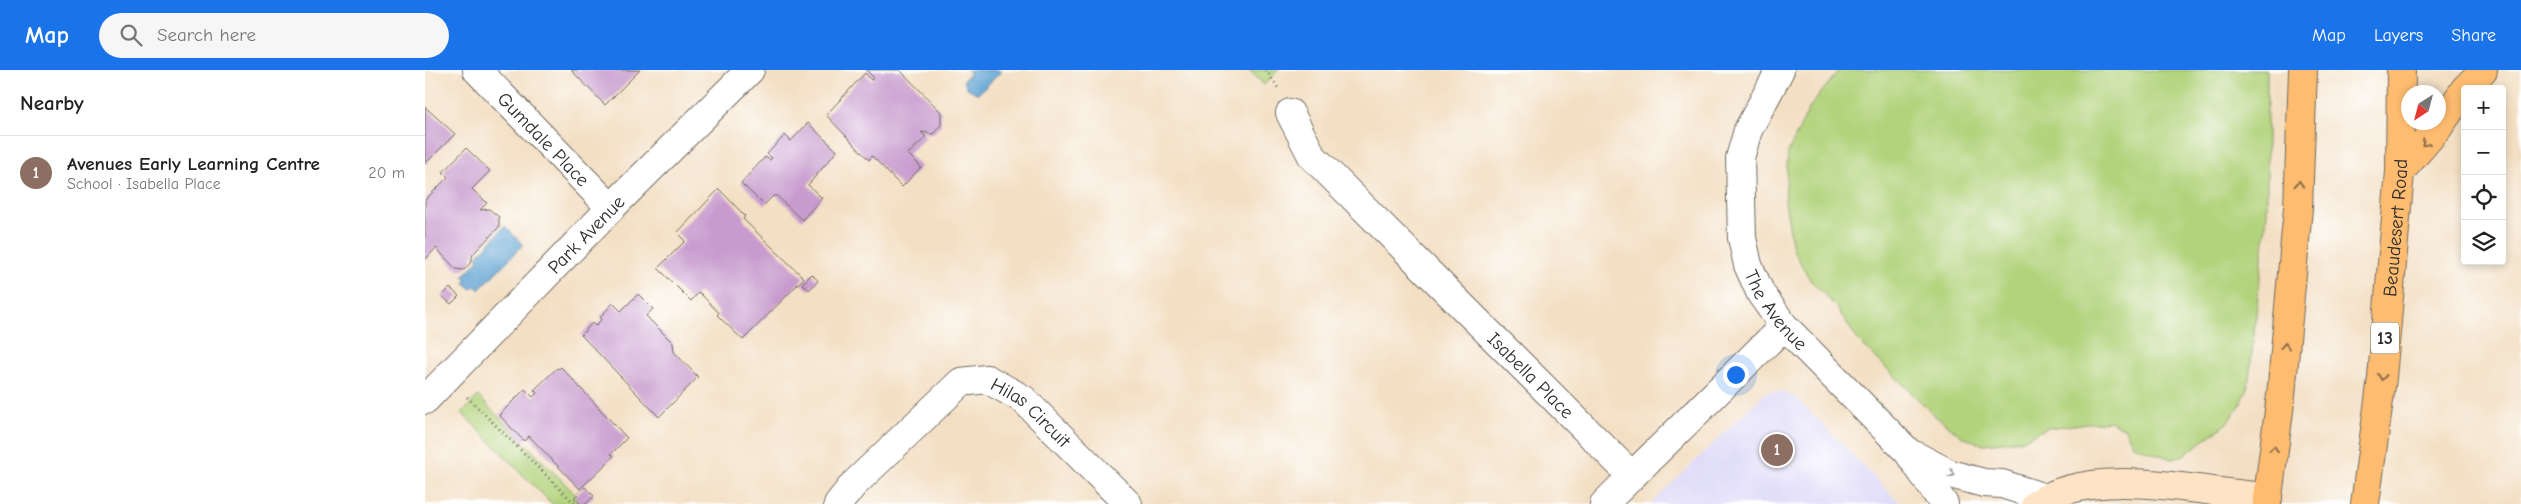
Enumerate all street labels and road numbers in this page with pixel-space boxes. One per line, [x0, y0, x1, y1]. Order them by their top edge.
street label: Gumdale Place [493, 88, 594, 191]
street label: Beaudesert Road [2379, 159, 2412, 298]
street label: Park Avenue [544, 191, 629, 279]
street label: The Avenue [1740, 267, 1811, 355]
road number: 13 [2371, 322, 2399, 354]
street label: Isabella Place [1483, 328, 1578, 423]
street label: Hilas Circuit [987, 373, 1075, 453]

